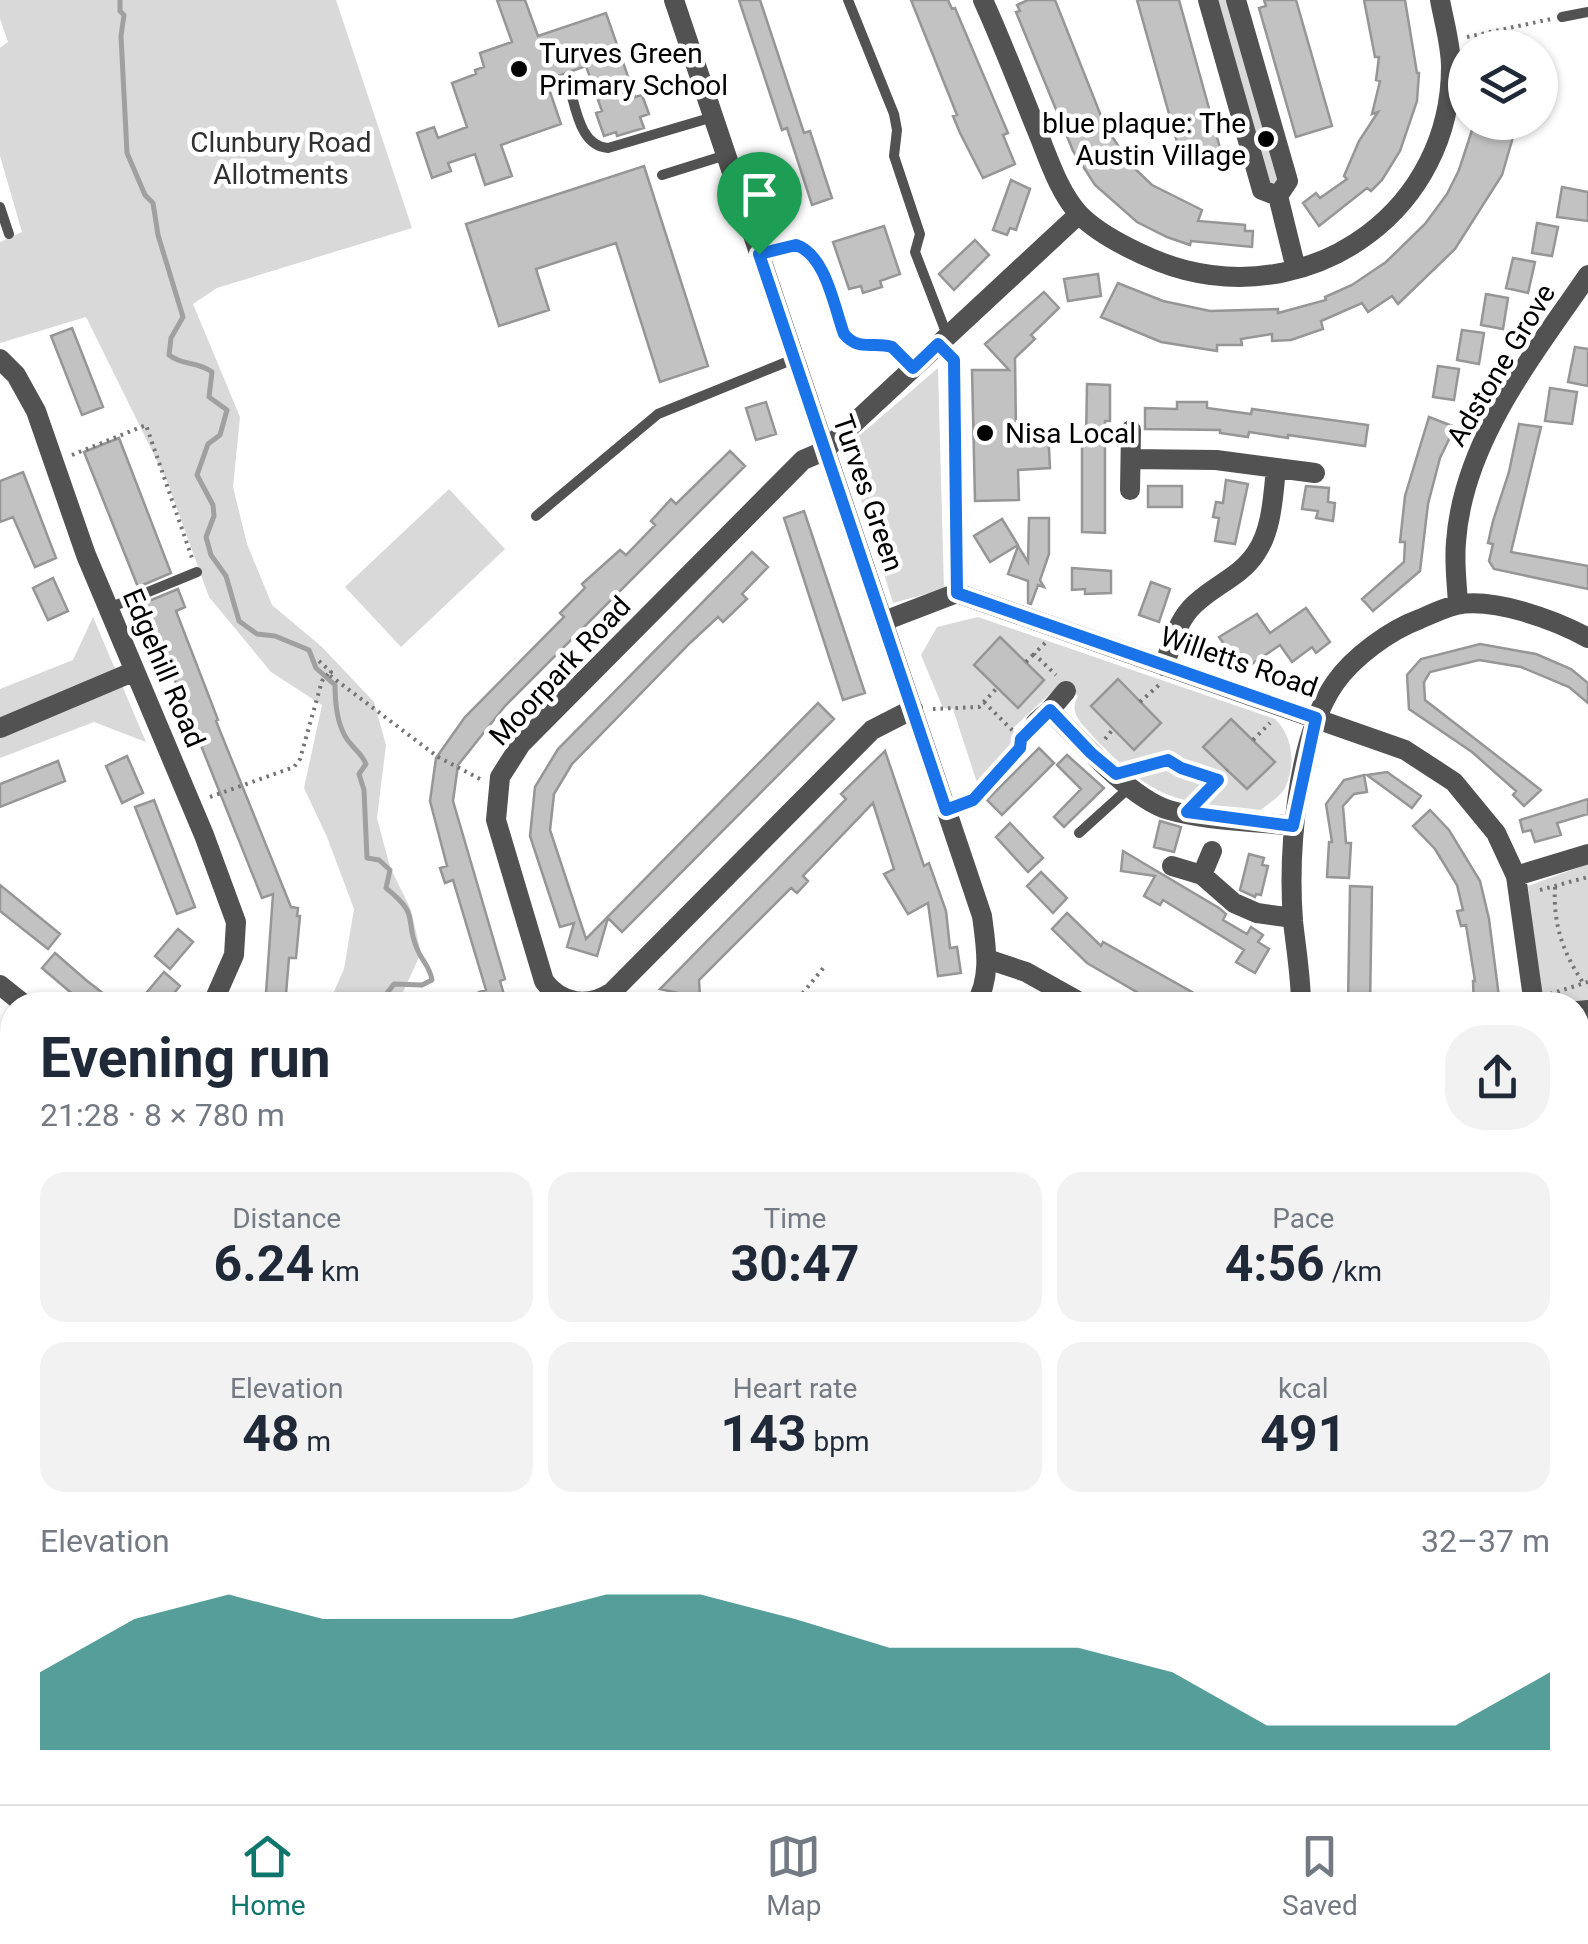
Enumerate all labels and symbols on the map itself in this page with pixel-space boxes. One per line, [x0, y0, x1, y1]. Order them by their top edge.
place label: Turves Green Primary School [539, 37, 728, 102]
marker: Turves Green Primary School [508, 58, 530, 80]
place label: blue plaque: The Austin Village [1042, 107, 1246, 172]
park label: Clunbury Road Allotments [190, 126, 372, 191]
marker: blue plaque: The Austin Village [1255, 128, 1277, 150]
pin [717, 152, 802, 255]
street label: Adstone Grove [1440, 278, 1562, 452]
street label: Turves Green [826, 410, 910, 576]
place label: Nisa Local [1005, 417, 1136, 450]
marker: Nisa Local [974, 422, 996, 444]
street label: Edgehill Road [116, 584, 212, 752]
street label: Moorpark Road [483, 590, 637, 752]
street label: Willetts Road [1156, 620, 1322, 704]

